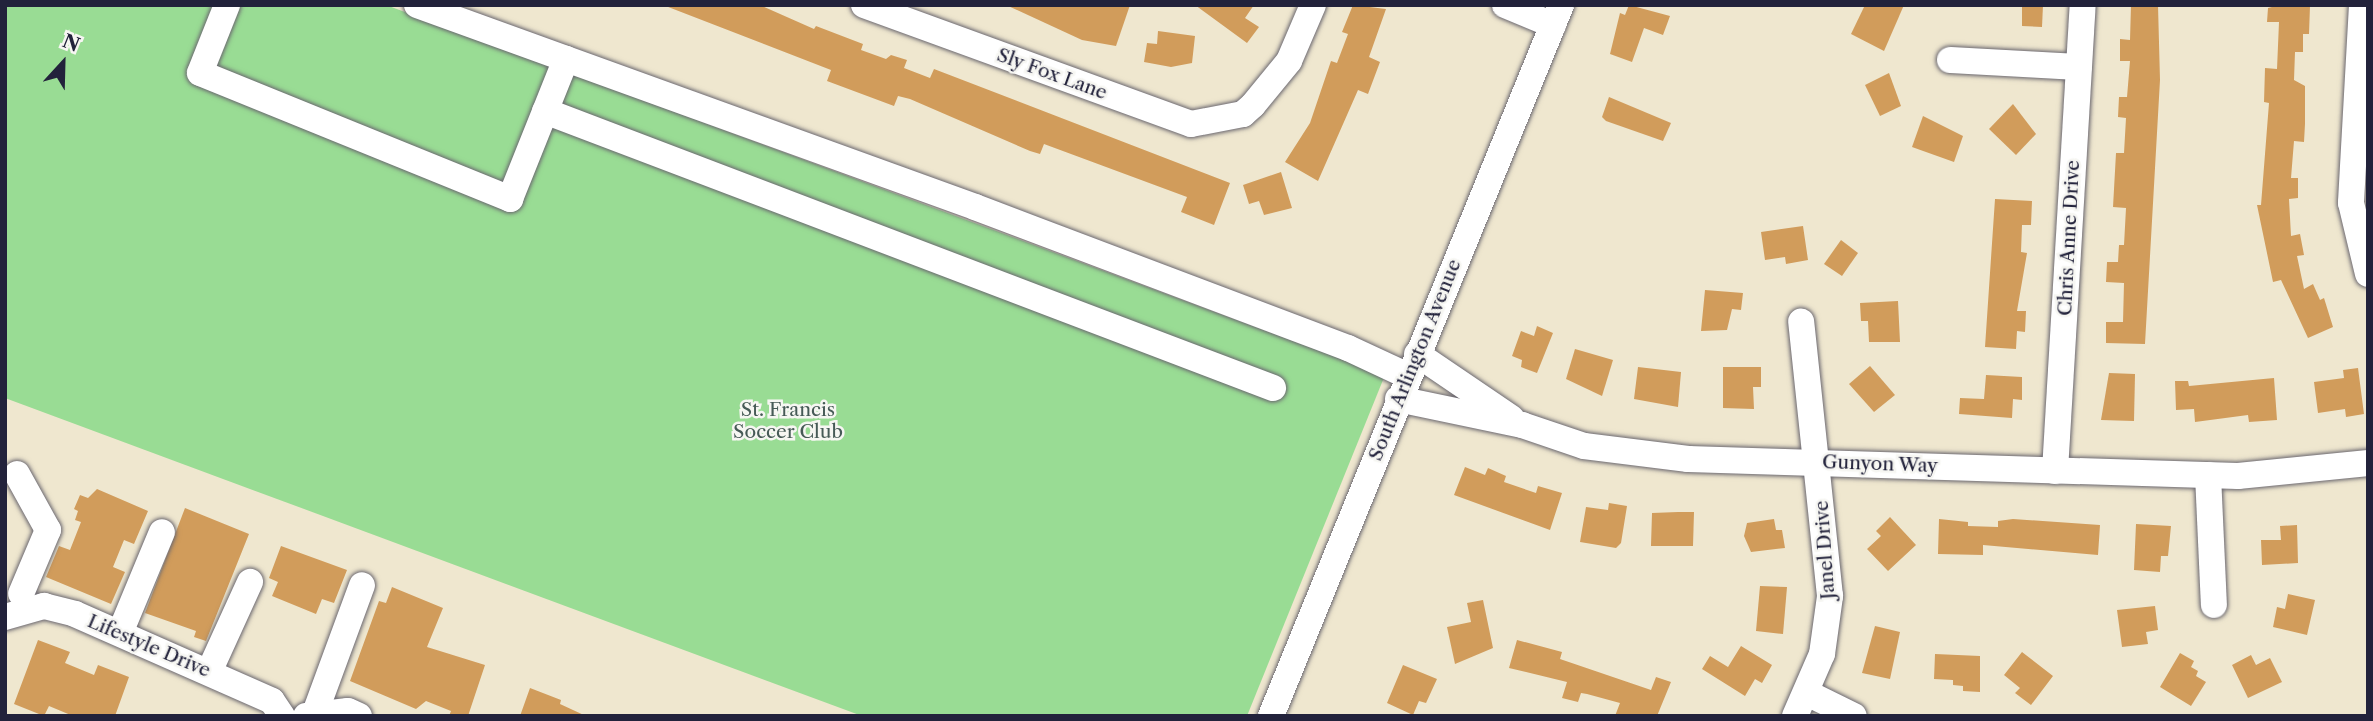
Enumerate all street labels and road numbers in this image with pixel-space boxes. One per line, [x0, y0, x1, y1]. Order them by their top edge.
street label: Sly Fox Lane [993, 43, 1111, 105]
street label: Chris Anne Drive [2054, 159, 2084, 317]
street label: South Arlington Avenue [1364, 255, 1466, 465]
street label: Gunyon Way [1821, 451, 1939, 477]
street label: Janel Drive [1810, 500, 1840, 600]
street label: Lifestyle Drive [84, 610, 214, 682]

